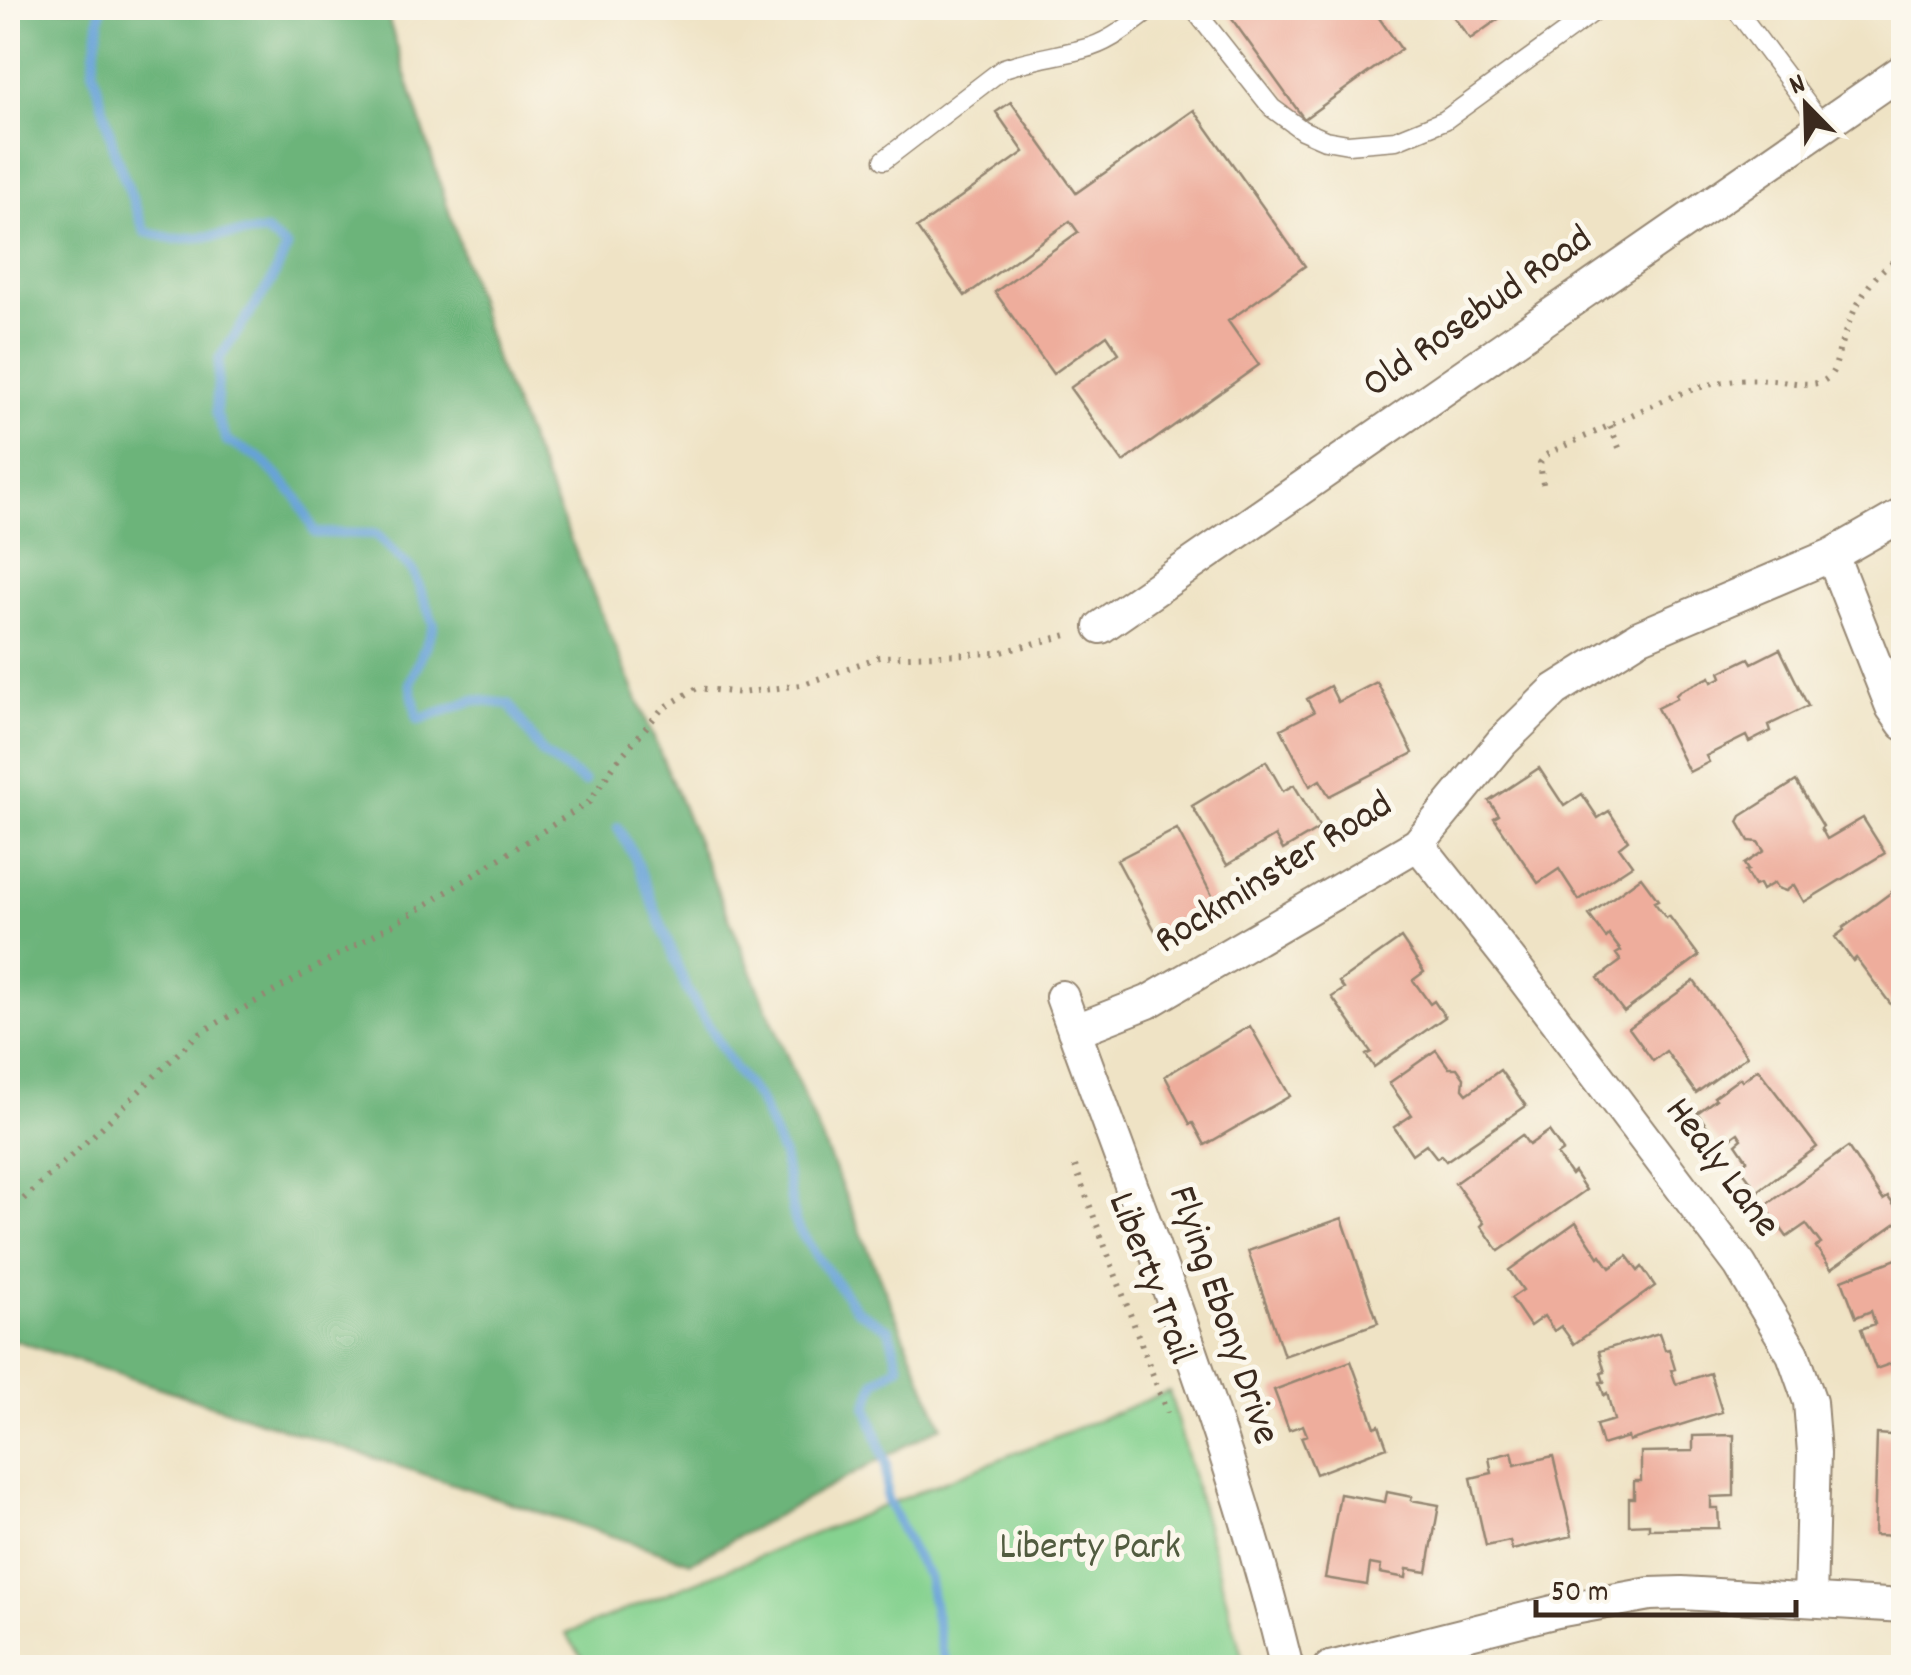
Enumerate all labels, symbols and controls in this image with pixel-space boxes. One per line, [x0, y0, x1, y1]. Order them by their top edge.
north arrow [1756, 55, 1856, 155]
text: N [1784, 65, 1812, 108]
street label: Old Rosebud Road [1352, 213, 1606, 415]
street label: Rockminster Road [1145, 779, 1405, 971]
street label: Healy Lane [1648, 1087, 1792, 1251]
street label: Flying Ebony Drive [1150, 1179, 1292, 1453]
street label: Liberty Trail [1090, 1185, 1208, 1373]
park label: Liberty Park [999, 1521, 1181, 1578]
scale bar [1536, 1555, 1796, 1617]
text: 50 m [1551, 1573, 1609, 1616]

